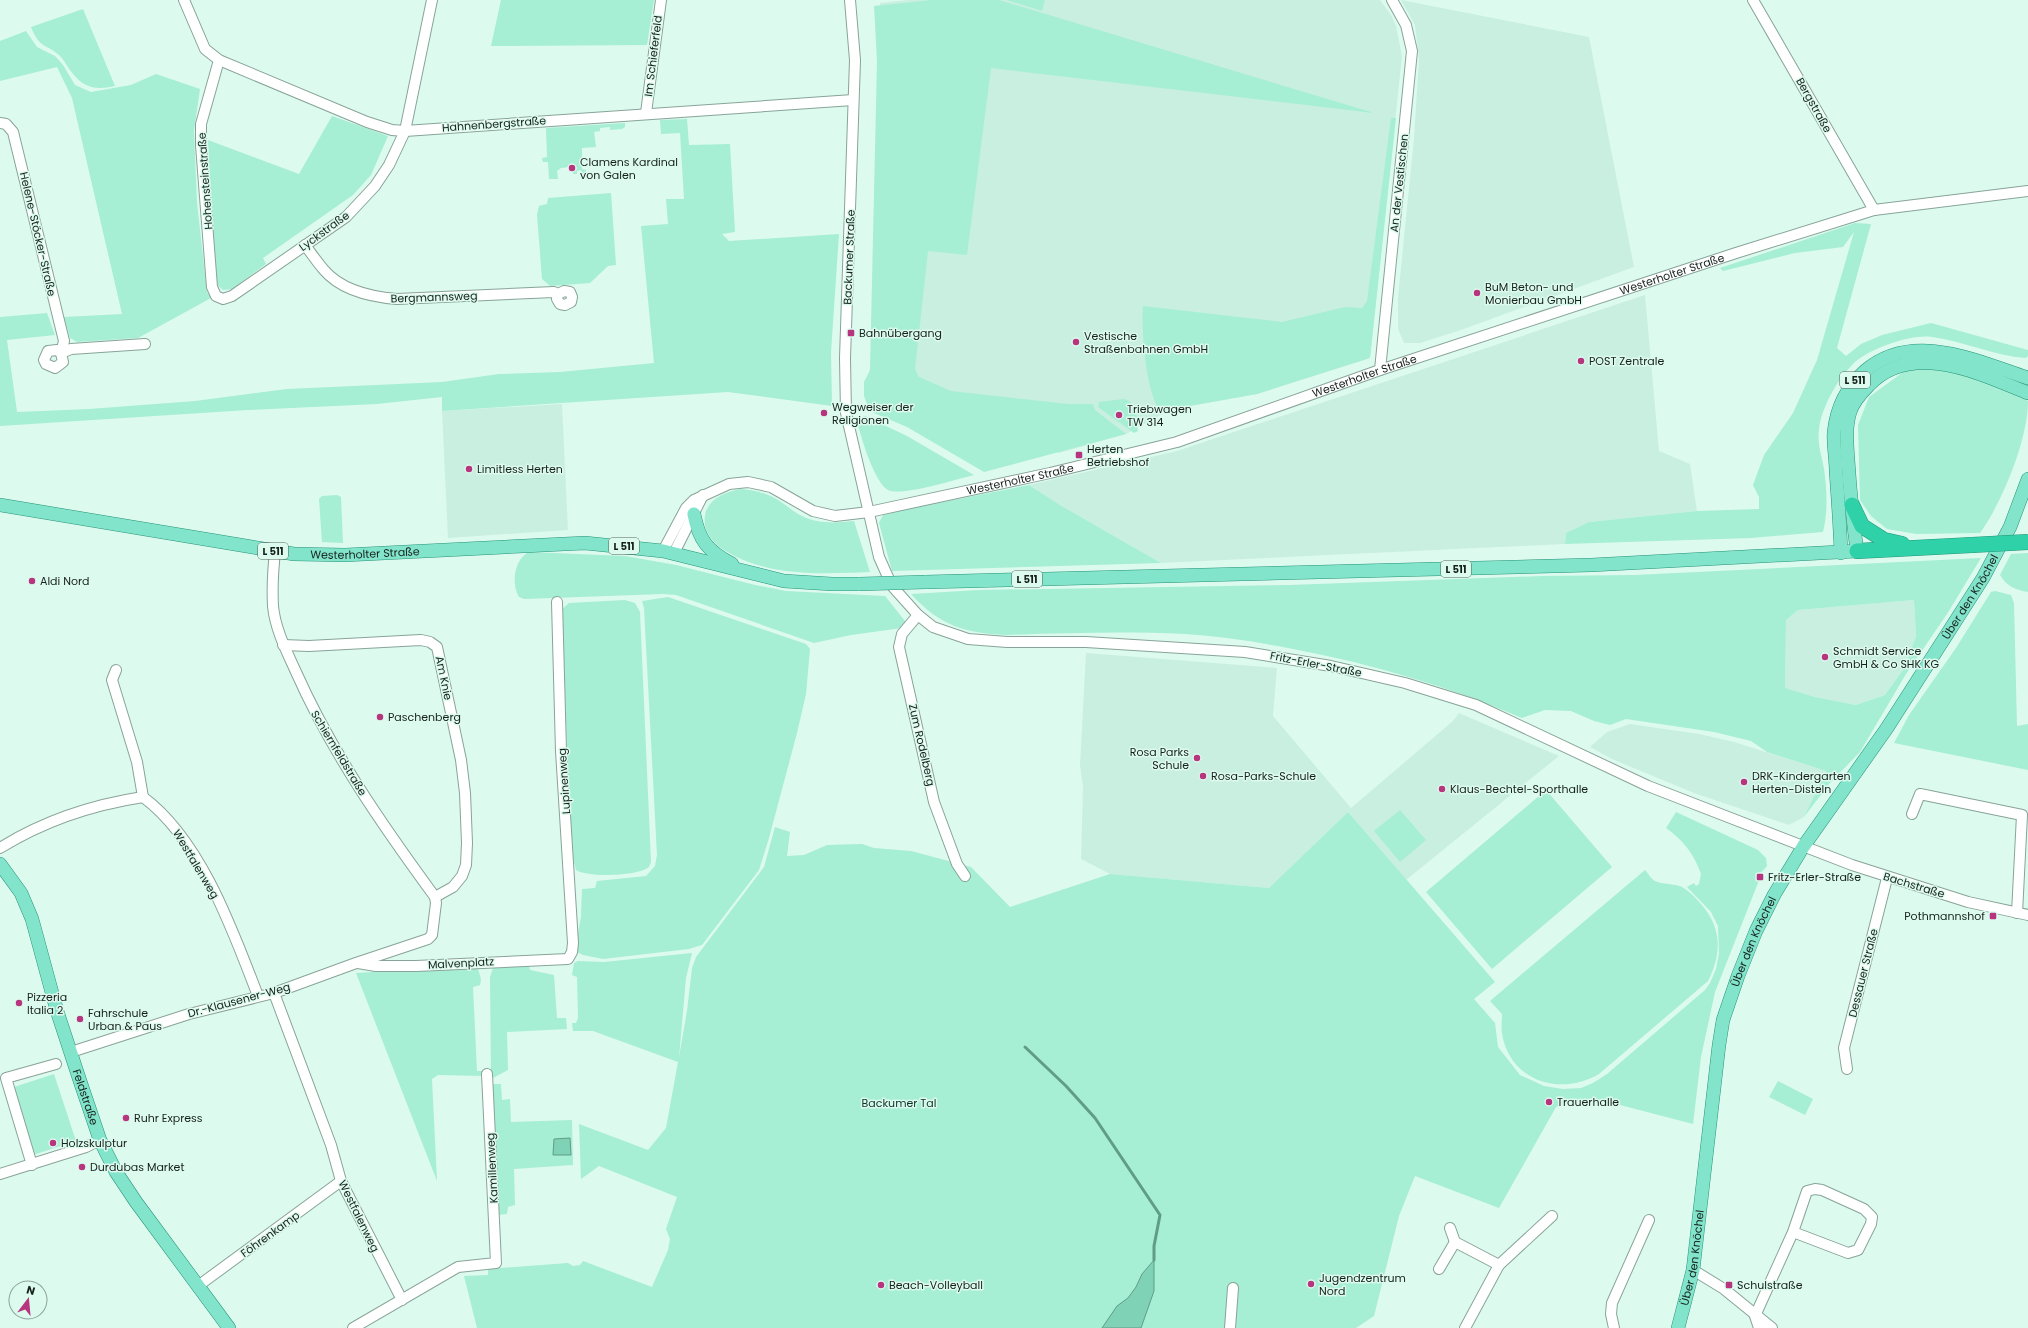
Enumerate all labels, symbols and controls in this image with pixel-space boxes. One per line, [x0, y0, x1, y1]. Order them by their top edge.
street label: Im Schieferfeld [640, 14, 666, 98]
street label: Bergstraße [1792, 75, 1836, 136]
street label: Hahnenbergstraße [441, 112, 547, 136]
street label: Hohensteinstraße [194, 132, 216, 230]
street label: An der Vestischen [1386, 133, 1412, 233]
place label: Clamens Kardinal von Galen [580, 154, 678, 183]
marker: Clamens Kardinal von Galen [567, 163, 577, 173]
street label: Helene-Stöcker-Straße [16, 170, 60, 298]
street label: Lyckstraße [295, 207, 353, 255]
street label: Backumer Straße [839, 209, 859, 305]
street label: Westerholter Straße [1618, 249, 1727, 299]
place label: BuM Beton- und Monierbau GmbH [1485, 279, 1582, 308]
street label: Bergmannsweg [390, 287, 478, 307]
marker: BuM Beton- und Monierbau GmbH [1472, 288, 1482, 298]
place label: Bahnübergang [859, 325, 942, 341]
marker: Bahnübergang [846, 328, 856, 338]
place label: Vestische Straßenbahnen GmbH [1084, 328, 1208, 357]
marker: Vestische Straßenbahnen GmbH [1071, 337, 1081, 347]
street label: Westerholter Straße [1310, 350, 1419, 401]
place label: POST Zentrale [1589, 353, 1664, 369]
marker: POST Zentrale [1576, 356, 1586, 366]
road number: L 511 [1840, 372, 1870, 388]
place label: Wegweiser der Religionen [832, 399, 914, 428]
place label: Triebwagen TW 314 [1127, 401, 1192, 430]
marker: Wegweiser der Religionen [819, 408, 829, 418]
marker: Triebwagen TW 314 [1114, 410, 1124, 420]
place label: Herten Betriebshof [1087, 441, 1149, 470]
marker: Herten Betriebshof [1074, 450, 1084, 460]
street label: Westerholter Straße [965, 459, 1076, 499]
place label: Limitless Herten [477, 461, 563, 477]
marker: Limitless Herten [464, 464, 474, 474]
road number: L 511 [609, 538, 639, 554]
road number: L 511 [258, 543, 288, 559]
street label: Westerholter Straße [310, 543, 420, 563]
street label: Über den Knöchel [1938, 552, 2002, 642]
road number: L 511 [1441, 561, 1471, 577]
road number: L 511 [1012, 571, 1042, 587]
place label: Aldi Nord [40, 573, 90, 589]
marker: Aldi Nord [27, 576, 37, 586]
place label: Schmidt Service GmbH & Co SHK KG [1833, 643, 1940, 672]
street label: Fritz-Erler-Straße [1269, 647, 1363, 681]
marker: Schmidt Service GmbH & Co SHK KG [1820, 652, 1830, 662]
street label: Am Knie [432, 654, 457, 702]
street label: Zum Rodelberg [905, 702, 939, 788]
street label: Schiernfeldstraße [307, 707, 371, 799]
place label: Paschenberg [388, 709, 461, 725]
marker: Paschenberg [375, 712, 385, 722]
place label: Rosa Parks Schule [1130, 744, 1189, 773]
street label: Lupinenweg [554, 747, 574, 815]
marker: Rosa Parks Schule [1192, 753, 1202, 763]
place label: Rosa-Parks-Schule [1211, 768, 1316, 784]
place label: DRK-Kindergarten Herten-Disteln [1752, 768, 1851, 797]
marker: Rosa-Parks-Schule [1198, 771, 1208, 781]
marker: DRK-Kindergarten Herten-Disteln [1739, 777, 1749, 787]
place label: Klaus-Bechtel-Sporthalle [1450, 781, 1588, 797]
marker: Klaus-Bechtel-Sporthalle [1437, 784, 1447, 794]
street label: Westfalenweg [169, 826, 223, 902]
street label: Bachstraße [1881, 868, 1947, 902]
place label: Fritz-Erler-Straße [1768, 869, 1861, 885]
marker: Fritz-Erler-Straße [1755, 872, 1765, 882]
street label: Über den Knöchel [1727, 894, 1780, 989]
place label: Pothmannshof [1904, 908, 1985, 924]
marker: Pothmannshof [1988, 911, 1998, 921]
street label: Dessauer Straße [1844, 927, 1882, 1019]
street label: Malvenplatz [428, 953, 494, 973]
street label: Dr.-Klausener-Weg [186, 979, 292, 1021]
place label: Pizzeria Italia 2 [27, 989, 67, 1018]
marker: Pizzeria Italia 2 [14, 998, 24, 1008]
place label: Fahrschule Urban & Paus [88, 1005, 162, 1034]
marker: Fahrschule Urban & Paus [75, 1014, 85, 1024]
street label: Feldstraße [69, 1067, 102, 1127]
place label: Trauerhalle [1557, 1094, 1619, 1110]
park label: Backumer Tal [862, 1095, 936, 1111]
marker: Trauerhalle [1544, 1097, 1554, 1107]
place label: Ruhr Express [134, 1110, 203, 1126]
marker: Ruhr Express [121, 1113, 131, 1123]
street label: Kamillenweg [482, 1132, 502, 1204]
place label: Holzskulptur [61, 1135, 127, 1151]
marker: Holzskulptur [48, 1138, 58, 1148]
place label: Durdubas Market [90, 1159, 184, 1175]
marker: Durdubas Market [77, 1162, 87, 1172]
street label: Westfalenweg [335, 1177, 383, 1255]
street label: Föhrenkamp [237, 1207, 303, 1261]
street label: Über den Knöchel [1676, 1209, 1708, 1307]
place label: Jugendzentrum Nord [1319, 1270, 1406, 1299]
place label: Beach-Volleyball [889, 1277, 983, 1293]
place label: Schulstraße [1737, 1277, 1803, 1293]
marker: Jugendzentrum Nord [1306, 1279, 1316, 1289]
north arrow [8, 1280, 48, 1320]
marker: Beach-Volleyball [876, 1280, 886, 1290]
marker: Schulstraße [1724, 1280, 1734, 1290]
text: N [25, 1282, 37, 1299]

